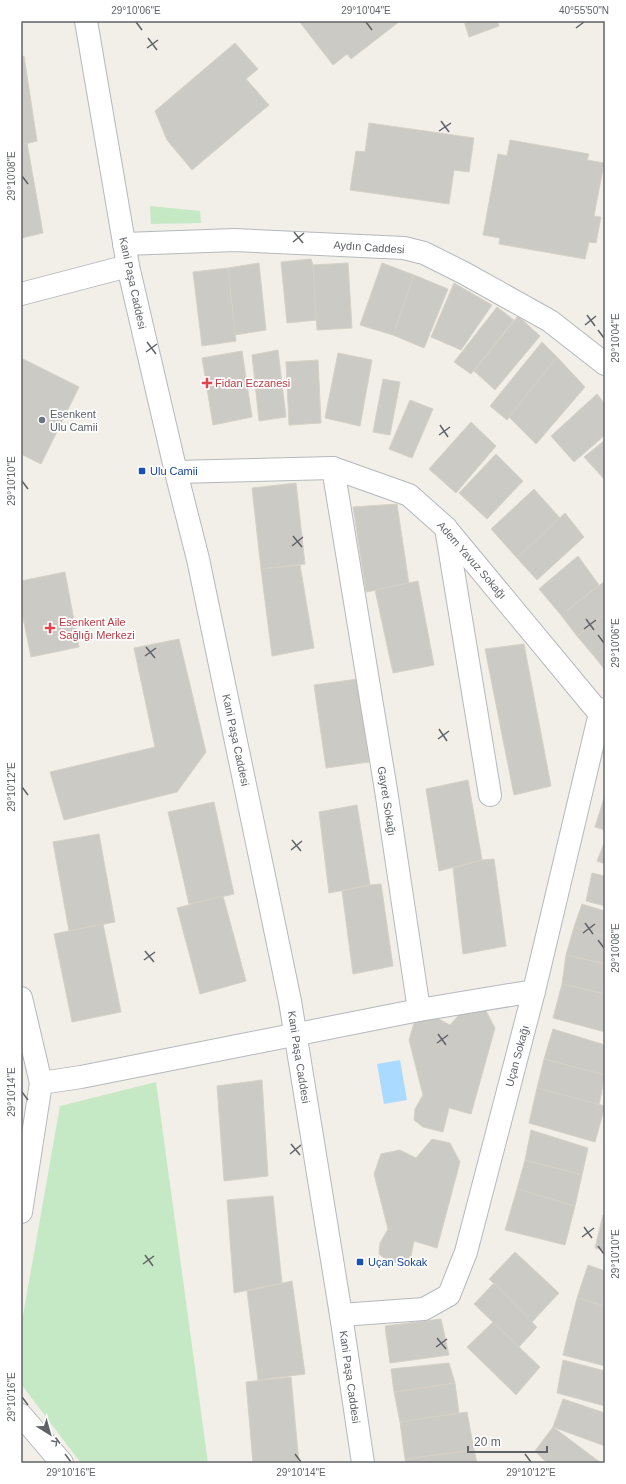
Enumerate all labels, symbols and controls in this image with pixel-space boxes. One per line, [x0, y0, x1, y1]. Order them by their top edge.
text: 29°10'06"E [111, 5, 161, 16]
text: 29°10'04"E [341, 5, 391, 16]
text: 40°55'50"N [559, 5, 609, 16]
text: 29°10'08"E [6, 151, 17, 201]
street label: Kani Paşa Caddesi [117, 236, 149, 330]
street label: Aydın Caddesi [333, 239, 405, 255]
text: 29°10'04"E [610, 313, 621, 363]
place label: Fidan Eczanesi [215, 377, 290, 389]
marker: Fidan Eczanesi [202, 378, 212, 388]
place label: Esenkent Ulu Camii [50, 408, 98, 433]
marker: Esenkent Ulu Camii [37, 415, 47, 425]
text: 29°10'10"E [6, 456, 17, 506]
place label: Ulu Camii [150, 465, 198, 477]
marker: Ulu Camii [137, 466, 147, 476]
street label: Adem Yavuz Sokağı [435, 519, 509, 601]
place label: Esenkent Aile Sağlığı Merkezi [59, 616, 135, 641]
text: 29°10'06"E [610, 618, 621, 668]
marker: Esenkent Aile Sağlığı Merkezi [44, 622, 56, 634]
street label: Kani Paşa Caddesi [220, 693, 252, 787]
text: 29°10'12"E [6, 762, 17, 812]
street label: Gayret Sokağı [376, 765, 398, 837]
text: 29°10'08"E [610, 923, 621, 973]
street label: Kani Paşa Caddesi [286, 1010, 312, 1104]
street label: Uçan Sokağı [503, 1024, 531, 1088]
text: 29°10'14"E [6, 1067, 17, 1117]
text: 29°10'10"E [610, 1229, 621, 1279]
place label: Uçan Sokak [368, 1256, 428, 1268]
marker: Uçan Sokak [355, 1257, 365, 1267]
street label: Kani Paşa Caddesi [338, 1330, 362, 1424]
text: 29°10'16"E [6, 1372, 17, 1422]
north arrow [30, 1414, 70, 1454]
scale bar [468, 1428, 547, 1454]
text: K [49, 1435, 63, 1449]
text: 20 m [474, 1435, 501, 1449]
text: 29°10'16"E [46, 1467, 96, 1478]
text: 29°10'14"E [276, 1467, 326, 1478]
text: 29°10'12"E [506, 1467, 556, 1478]

